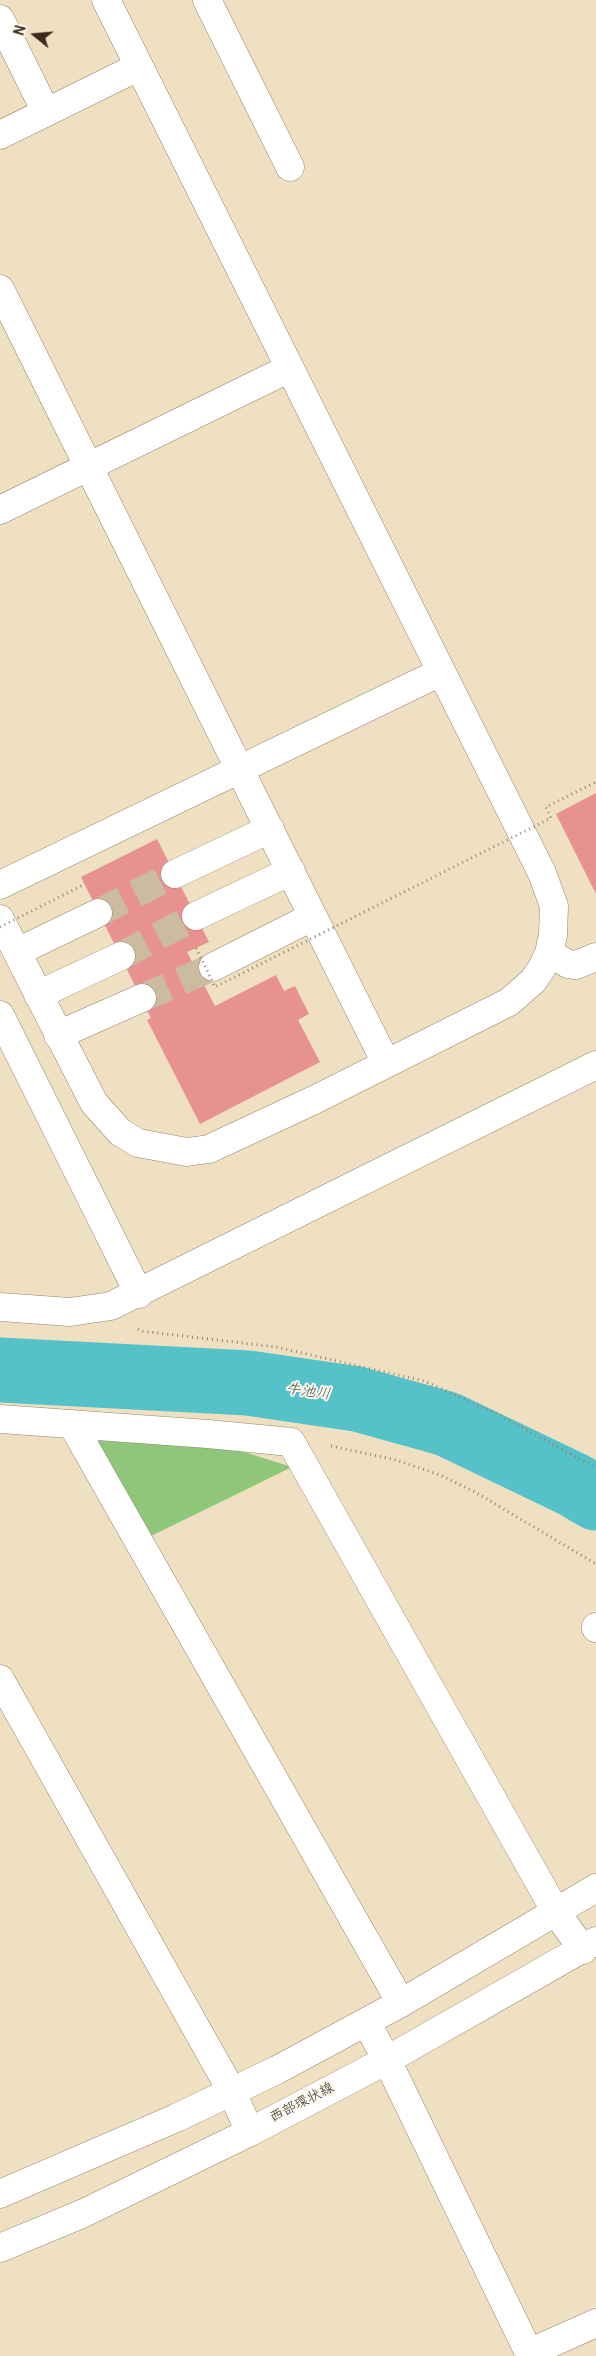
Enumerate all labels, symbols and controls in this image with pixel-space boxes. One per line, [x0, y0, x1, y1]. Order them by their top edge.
north arrow [10, 10, 60, 60]
text: N [11, 23, 30, 37]
water label: 牛池川 [284, 1380, 332, 1404]
street label: 西部環状線 [267, 2080, 337, 2126]

